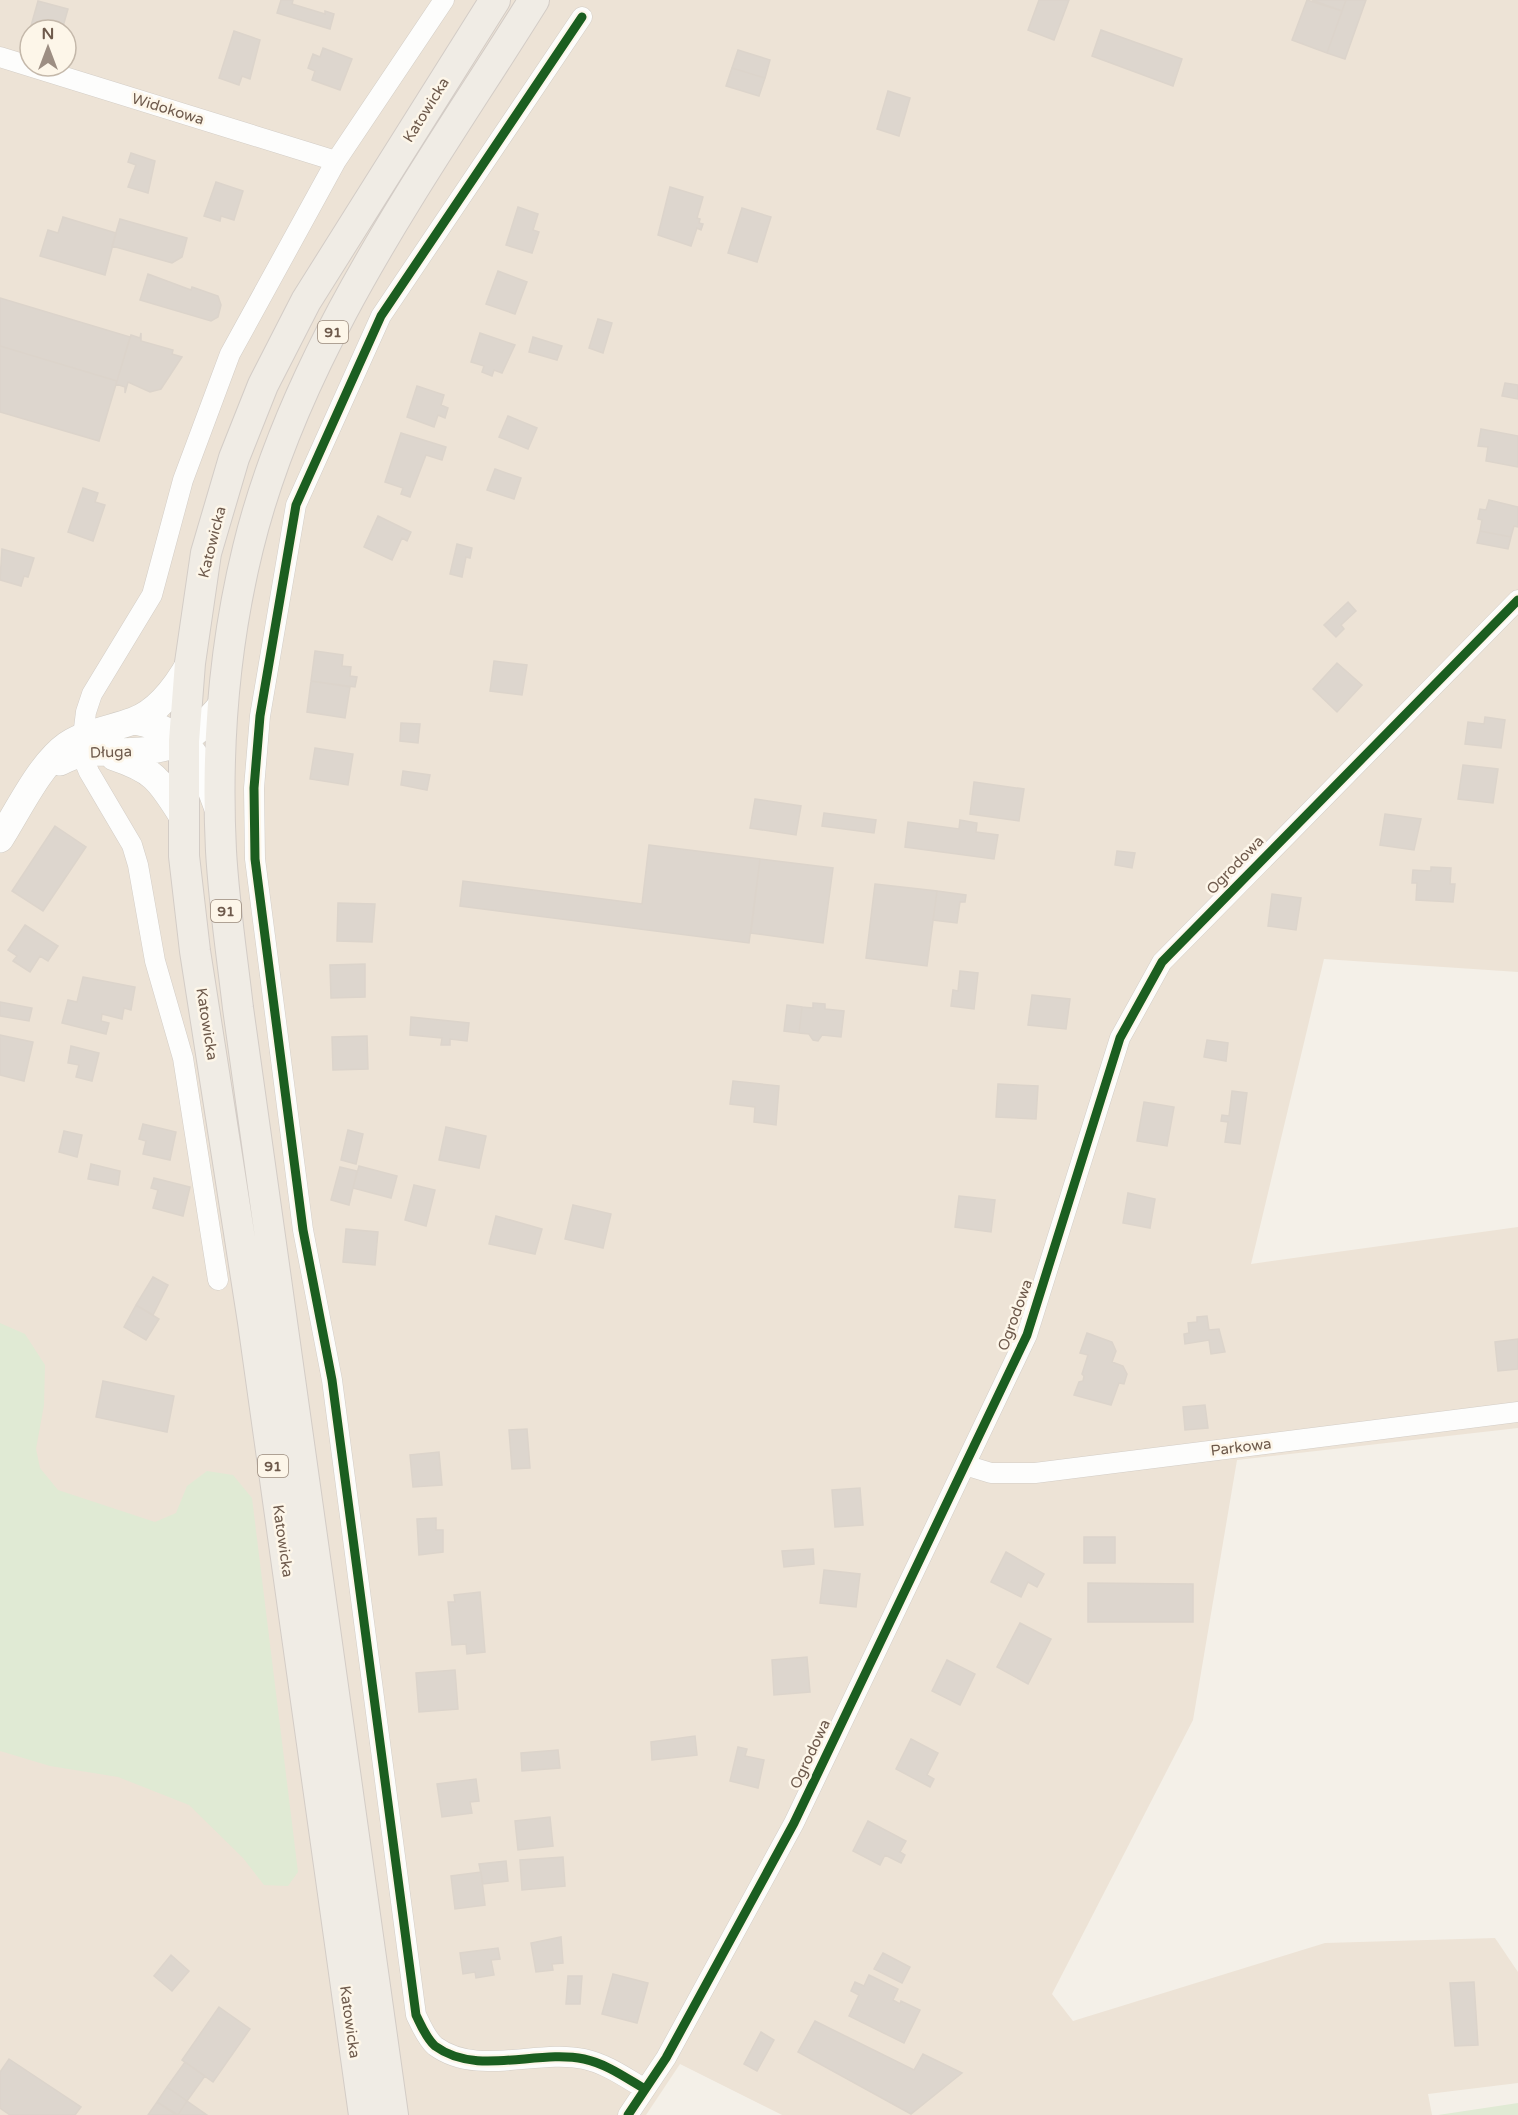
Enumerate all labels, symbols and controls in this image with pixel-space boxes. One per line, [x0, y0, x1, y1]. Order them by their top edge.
north arrow [18, 18, 78, 78]
text: N [42, 24, 54, 44]
street label: Katowicka [399, 74, 453, 146]
street label: Widokowa [130, 89, 206, 129]
road number: 91 [318, 321, 348, 343]
street label: Katowicka [194, 504, 230, 580]
street label: Długa [90, 742, 132, 762]
street label: Ogrodowa [1203, 832, 1267, 898]
road number: 91 [211, 900, 241, 922]
street label: Katowicka [192, 987, 222, 1061]
street label: Ogrodowa [994, 1277, 1036, 1353]
street label: Parkowa [1210, 1434, 1272, 1460]
road number: 91 [258, 1455, 288, 1477]
street label: Katowicka [269, 1504, 297, 1578]
street label: Ogrodowa [786, 1716, 834, 1792]
street label: Katowicka [336, 1985, 364, 2059]

